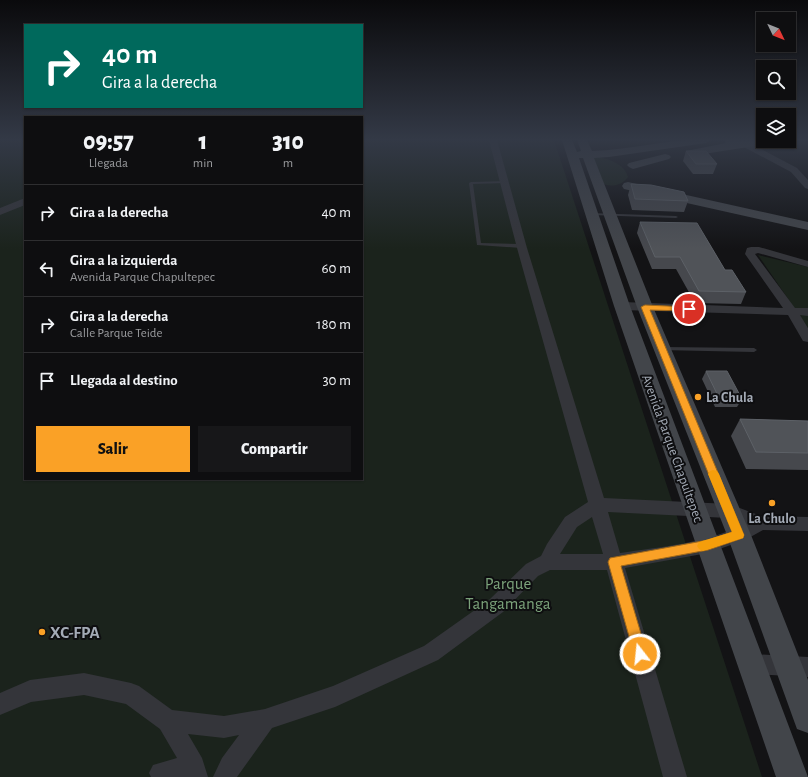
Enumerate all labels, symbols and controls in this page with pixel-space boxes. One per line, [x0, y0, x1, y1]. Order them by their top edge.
north arrow [756, 12, 796, 52]
map controls [756, 12, 796, 148]
icon: right [36, 40, 88, 92]
text: 40 m [102, 41, 158, 69]
button: search [756, 60, 796, 100]
text: Gira a la derecha [102, 74, 217, 92]
button: layers [756, 108, 796, 148]
text: 09:57 [83, 130, 134, 154]
text: 1 [199, 130, 207, 154]
text: 310 [272, 130, 304, 154]
text: Llegada [89, 157, 128, 170]
text: min [193, 157, 213, 170]
text: m [283, 157, 293, 170]
icon: right [36, 202, 58, 224]
text: Gira a la derecha [70, 205, 169, 220]
text: 40 m [321, 205, 351, 220]
text: Gira a la izquierda [70, 253, 177, 268]
icon: left [36, 258, 58, 280]
text: 60 m [322, 261, 351, 276]
text: Avenida Parque Chapultepec [70, 271, 215, 284]
pin [672, 292, 706, 326]
icon: arrive [678, 298, 700, 320]
text: Gira a la derecha [70, 309, 169, 324]
icon: right [36, 314, 58, 336]
text: 180 m [316, 317, 351, 332]
text: Calle Parque Teide [70, 327, 163, 340]
icon: arrive [36, 370, 58, 392]
text: Llegada al destino [70, 373, 178, 388]
text: 30 m [322, 373, 351, 388]
street label: Avenida Parque Chapultepec [639, 373, 706, 525]
place label: La Chula [706, 391, 754, 405]
marker: La Chula [693, 392, 703, 402]
button: Salir [36, 426, 190, 472]
button: Compartir [198, 426, 351, 472]
marker: La Chulo [767, 498, 777, 508]
place label: La Chulo [748, 512, 796, 526]
park label: Parque Tangamanga [465, 575, 551, 612]
place label: XC-FPA [50, 624, 100, 641]
marker: XC-FPA [37, 627, 47, 637]
position arrow [619, 633, 661, 675]

